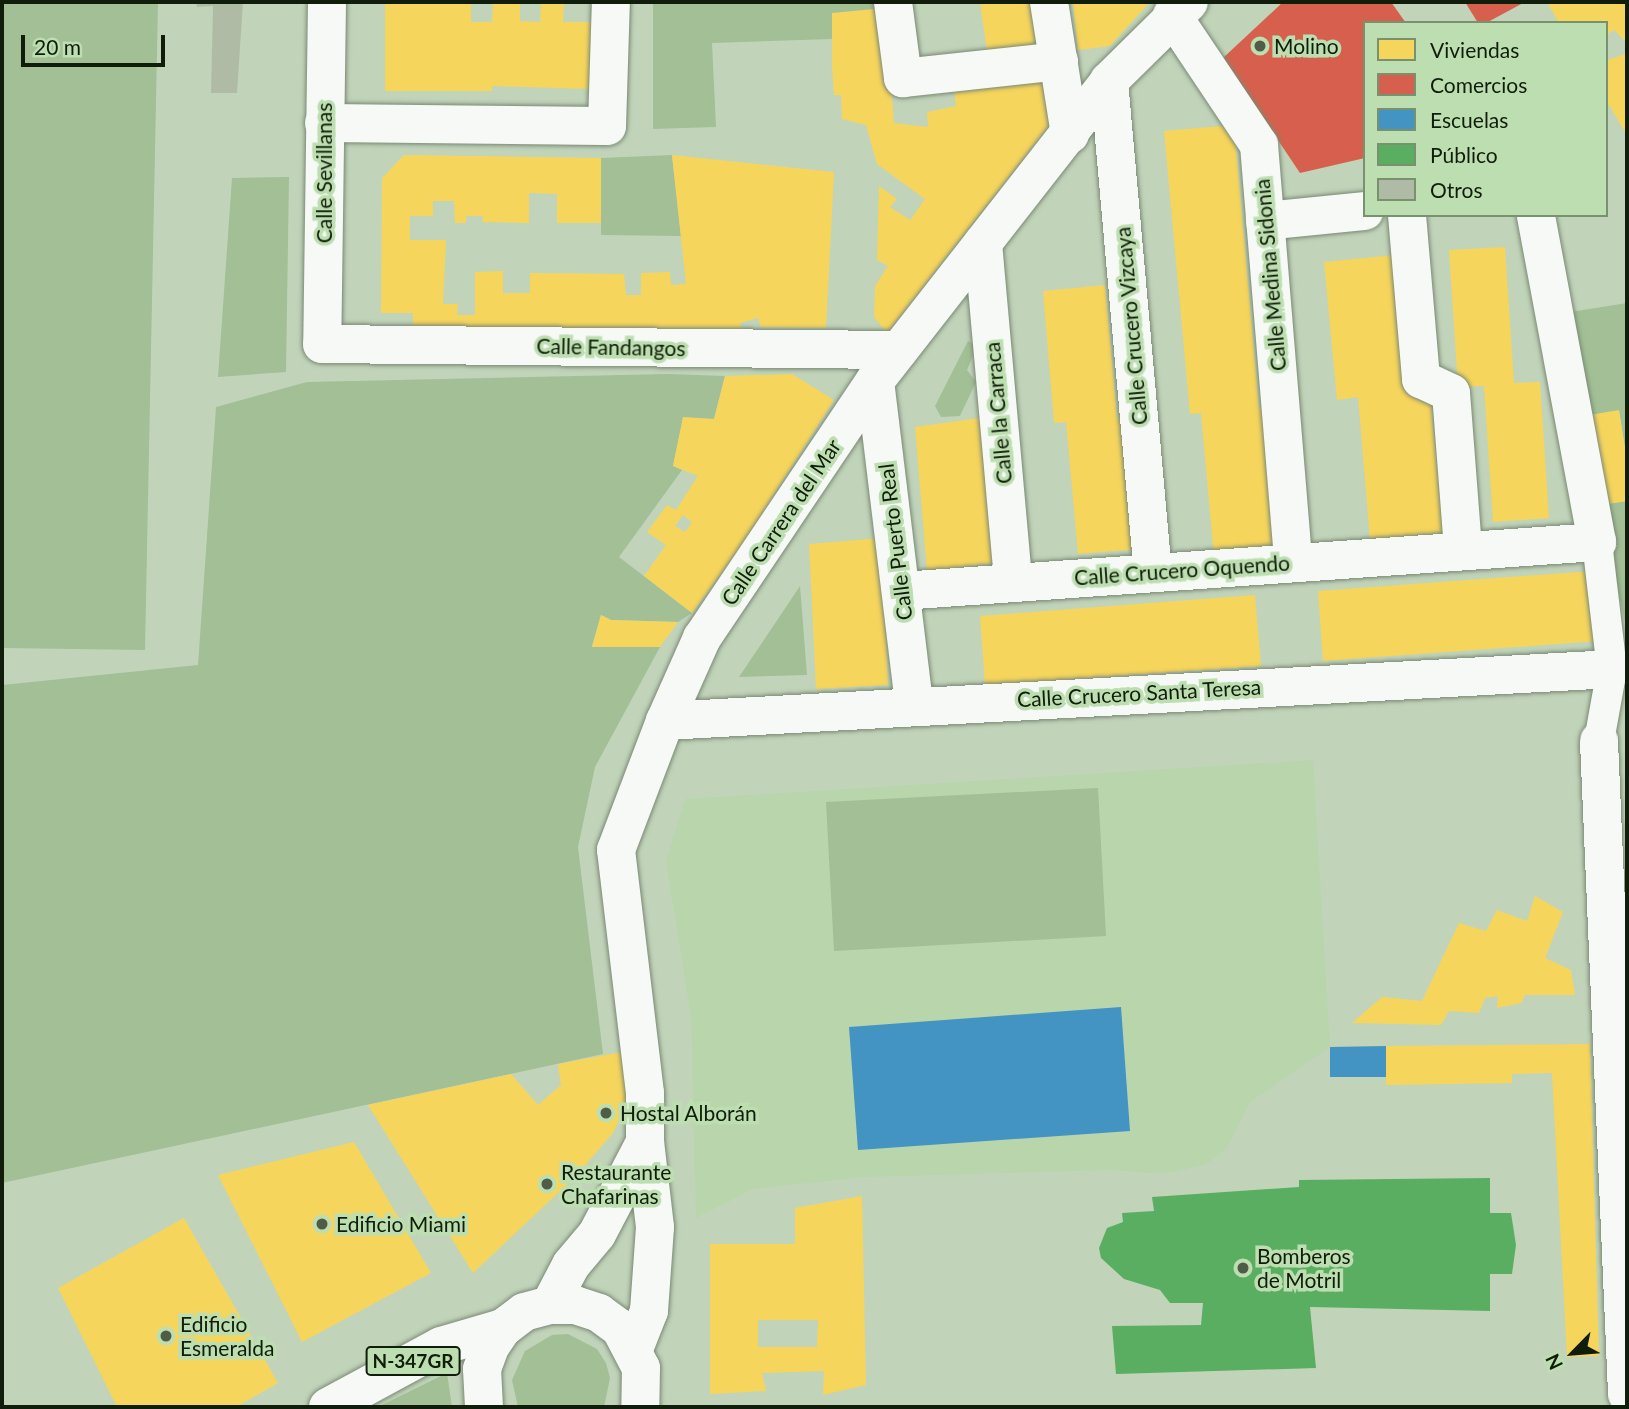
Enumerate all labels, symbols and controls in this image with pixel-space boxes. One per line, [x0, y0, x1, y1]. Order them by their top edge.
scale bar [24, 21, 168, 65]
legend [1363, 21, 1608, 217]
place label: Molino [1274, 33, 1339, 59]
text: 20 m [34, 34, 81, 59]
text: Viviendas [1430, 37, 1519, 62]
marker: Molino [1252, 38, 1268, 54]
text: Comercios [1430, 72, 1527, 97]
street label: Calle Sevillanas [311, 103, 337, 243]
text: Escuelas [1430, 107, 1508, 132]
text: Público [1430, 142, 1498, 167]
text: Otros [1430, 177, 1483, 202]
street label: Calle Medina Sidonia [1249, 178, 1291, 372]
street label: Calle Crucero Vizcaya [1110, 226, 1152, 426]
street label: Calle Fandangos [536, 333, 686, 361]
street label: Calle la Carraca [979, 341, 1017, 485]
street label: Calle Carrera del Mar [716, 434, 846, 610]
street label: Calle Puerto Real [873, 462, 917, 622]
street label: Calle Crucero Oquendo [1073, 550, 1291, 590]
street label: Calle Crucero Santa Teresa [1016, 674, 1262, 712]
place label: Hostal Alborán [620, 1100, 757, 1126]
marker: Hostal Alborán [598, 1105, 614, 1121]
place label: Restaurante Chafarinas [561, 1159, 671, 1209]
marker: Restaurante Chafarinas [539, 1176, 555, 1192]
place label: Edificio Miami [336, 1211, 466, 1237]
marker: Edificio Miami [314, 1216, 330, 1232]
place label: Bomberos de Motril [1257, 1243, 1351, 1293]
marker: Bomberos de Motril [1235, 1260, 1251, 1276]
place label: Edificio Esmeralda [180, 1311, 274, 1361]
north arrow [1538, 1318, 1608, 1388]
marker: Edificio Esmeralda [158, 1328, 174, 1344]
road number: N-347GR [364, 1345, 462, 1376]
text: N [1540, 1351, 1567, 1374]

